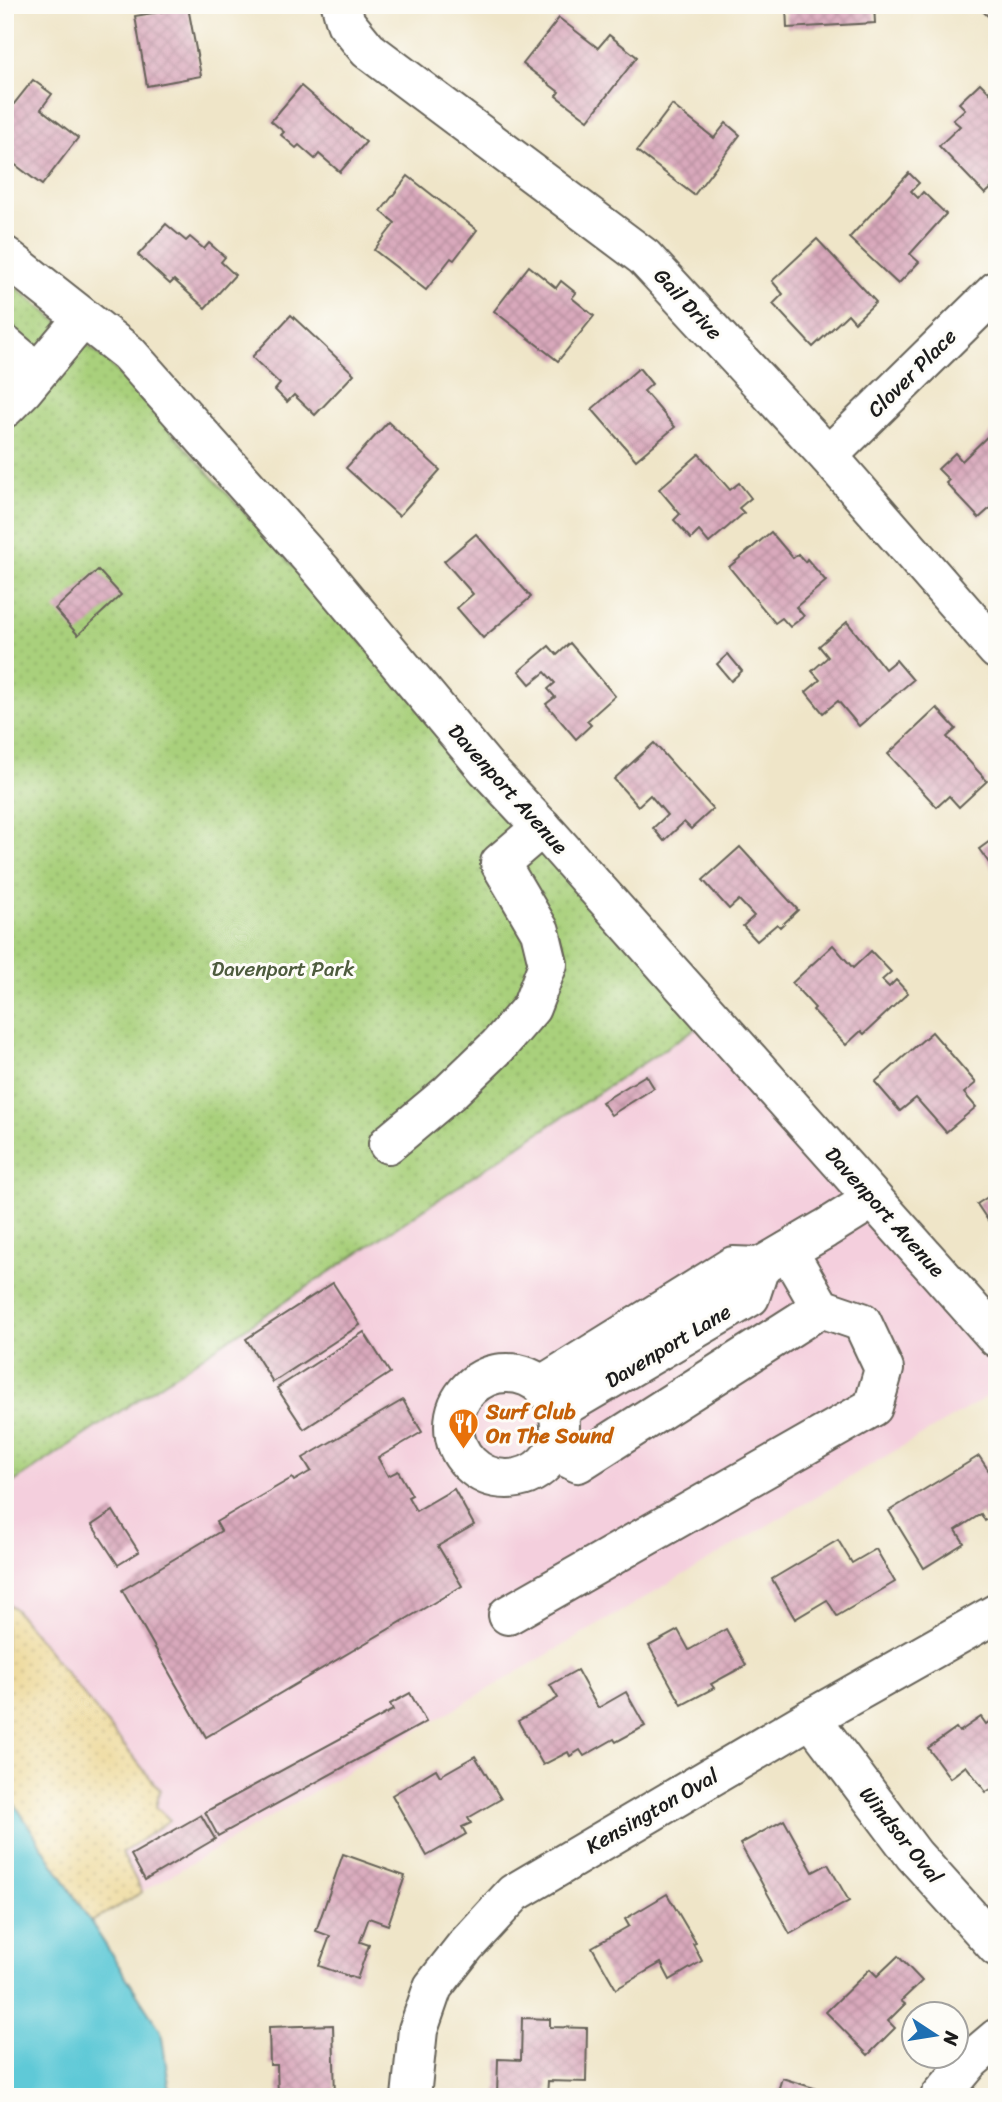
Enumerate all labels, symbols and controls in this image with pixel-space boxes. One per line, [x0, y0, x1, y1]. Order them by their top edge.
street label: Gail Drive [644, 259, 732, 349]
street label: Clover Place [858, 319, 966, 427]
street label: Davenport Avenue [438, 714, 578, 864]
park label: Davenport Park [212, 950, 355, 988]
street label: Davenport Avenue [815, 1137, 955, 1287]
street label: Davenport Lane [597, 1293, 739, 1399]
place label: Surf Club On The Sound [485, 1393, 615, 1455]
restaurant icon: Surf Club On The Sound [446, 1407, 480, 1451]
street label: Kensington Oval [578, 1757, 727, 1865]
street label: Windsor Oval [849, 1777, 953, 1893]
north arrow [900, 2000, 970, 2070]
text: N [933, 2028, 969, 2049]

